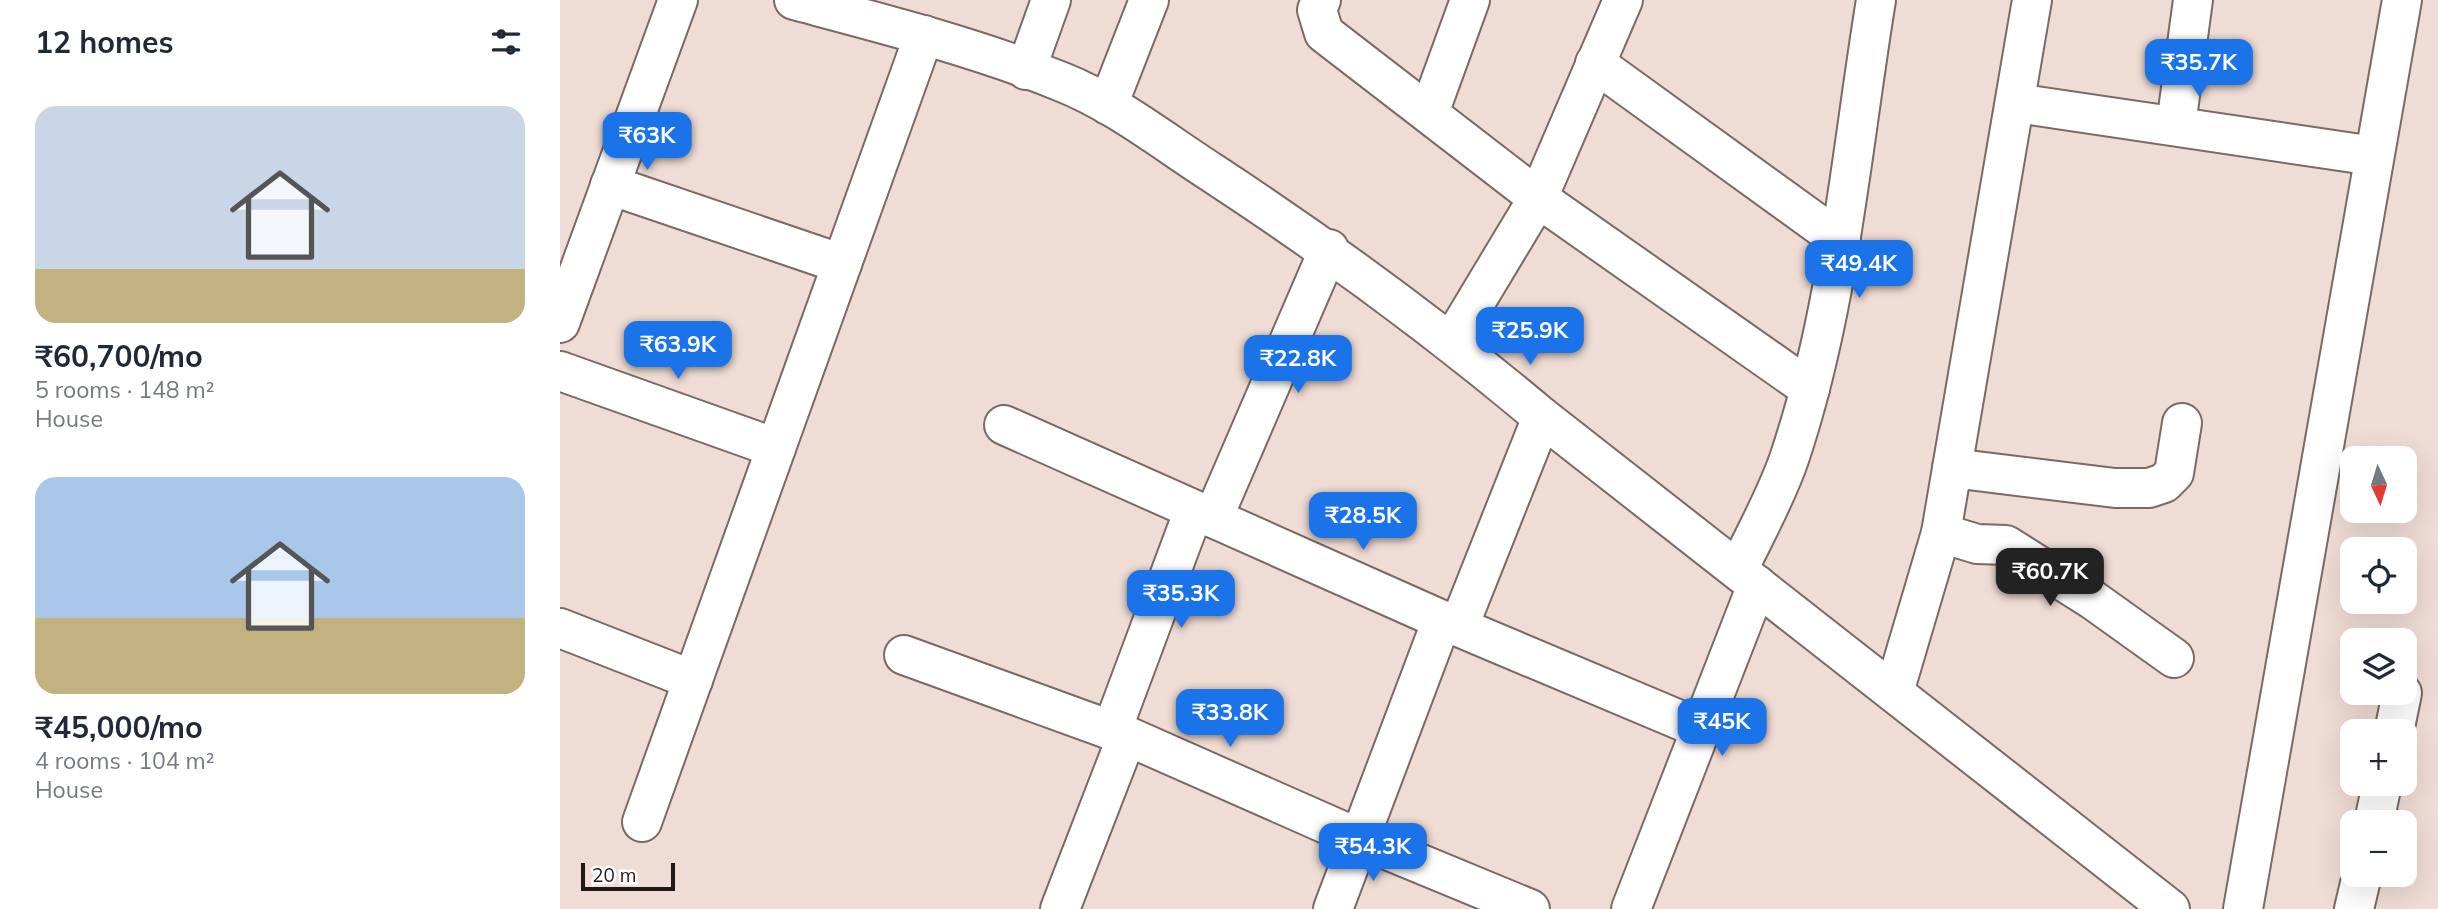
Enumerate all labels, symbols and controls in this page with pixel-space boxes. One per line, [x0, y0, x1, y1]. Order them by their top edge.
text: 12 homes [35, 23, 174, 61]
icon: filters [487, 23, 525, 61]
pin: ₹35.7K [2142, 40, 2256, 99]
text: ₹35.7K [2161, 47, 2237, 76]
pin: ₹63K [606, 113, 688, 172]
text: ₹63K [619, 120, 675, 149]
icon: home [217, 152, 343, 278]
pin: ₹49.4K [1802, 240, 1916, 300]
text: ₹49.4K [1821, 248, 1897, 277]
pin: ₹25.9K [1473, 308, 1587, 367]
text: ₹25.9K [1492, 315, 1568, 344]
pin: ₹63.9K [621, 322, 735, 381]
text: ₹63.9K [640, 329, 716, 358]
pin: ₹22.8K [1241, 336, 1355, 395]
text: ₹60,700/mo [35, 337, 203, 375]
text: ₹22.8K [1260, 343, 1336, 372]
text: 5 rooms · 148 m² [35, 375, 215, 404]
text: House [35, 404, 103, 433]
north arrow [2340, 446, 2417, 523]
map controls [2340, 446, 2417, 887]
pin: ₹28.5K [1306, 492, 1420, 552]
text: ₹28.5K [1325, 500, 1401, 529]
icon: home [217, 523, 343, 649]
button: locate [2340, 537, 2417, 614]
pin: ₹60.7K [1993, 548, 2107, 608]
text: ₹60.7K [2012, 556, 2088, 585]
pin: ₹35.3K [1124, 570, 1238, 630]
text: ₹35.3K [1143, 578, 1219, 607]
button: layers [2340, 628, 2417, 705]
pin: ₹33.8K [1173, 690, 1287, 749]
text: ₹33.8K [1192, 697, 1268, 726]
pin: ₹45K [1681, 698, 1763, 758]
text: ₹45K [1694, 706, 1750, 735]
text: ₹45,000/mo [35, 708, 203, 746]
button: + [2340, 719, 2417, 796]
text: 4 rooms · 104 m² [35, 746, 215, 775]
text: House [35, 775, 103, 804]
button: − [2340, 810, 2417, 887]
pin: ₹54.3K [1316, 824, 1430, 883]
text: ₹54.3K [1335, 831, 1411, 860]
scale bar [581, 860, 676, 892]
text: 20 m [592, 863, 636, 887]

